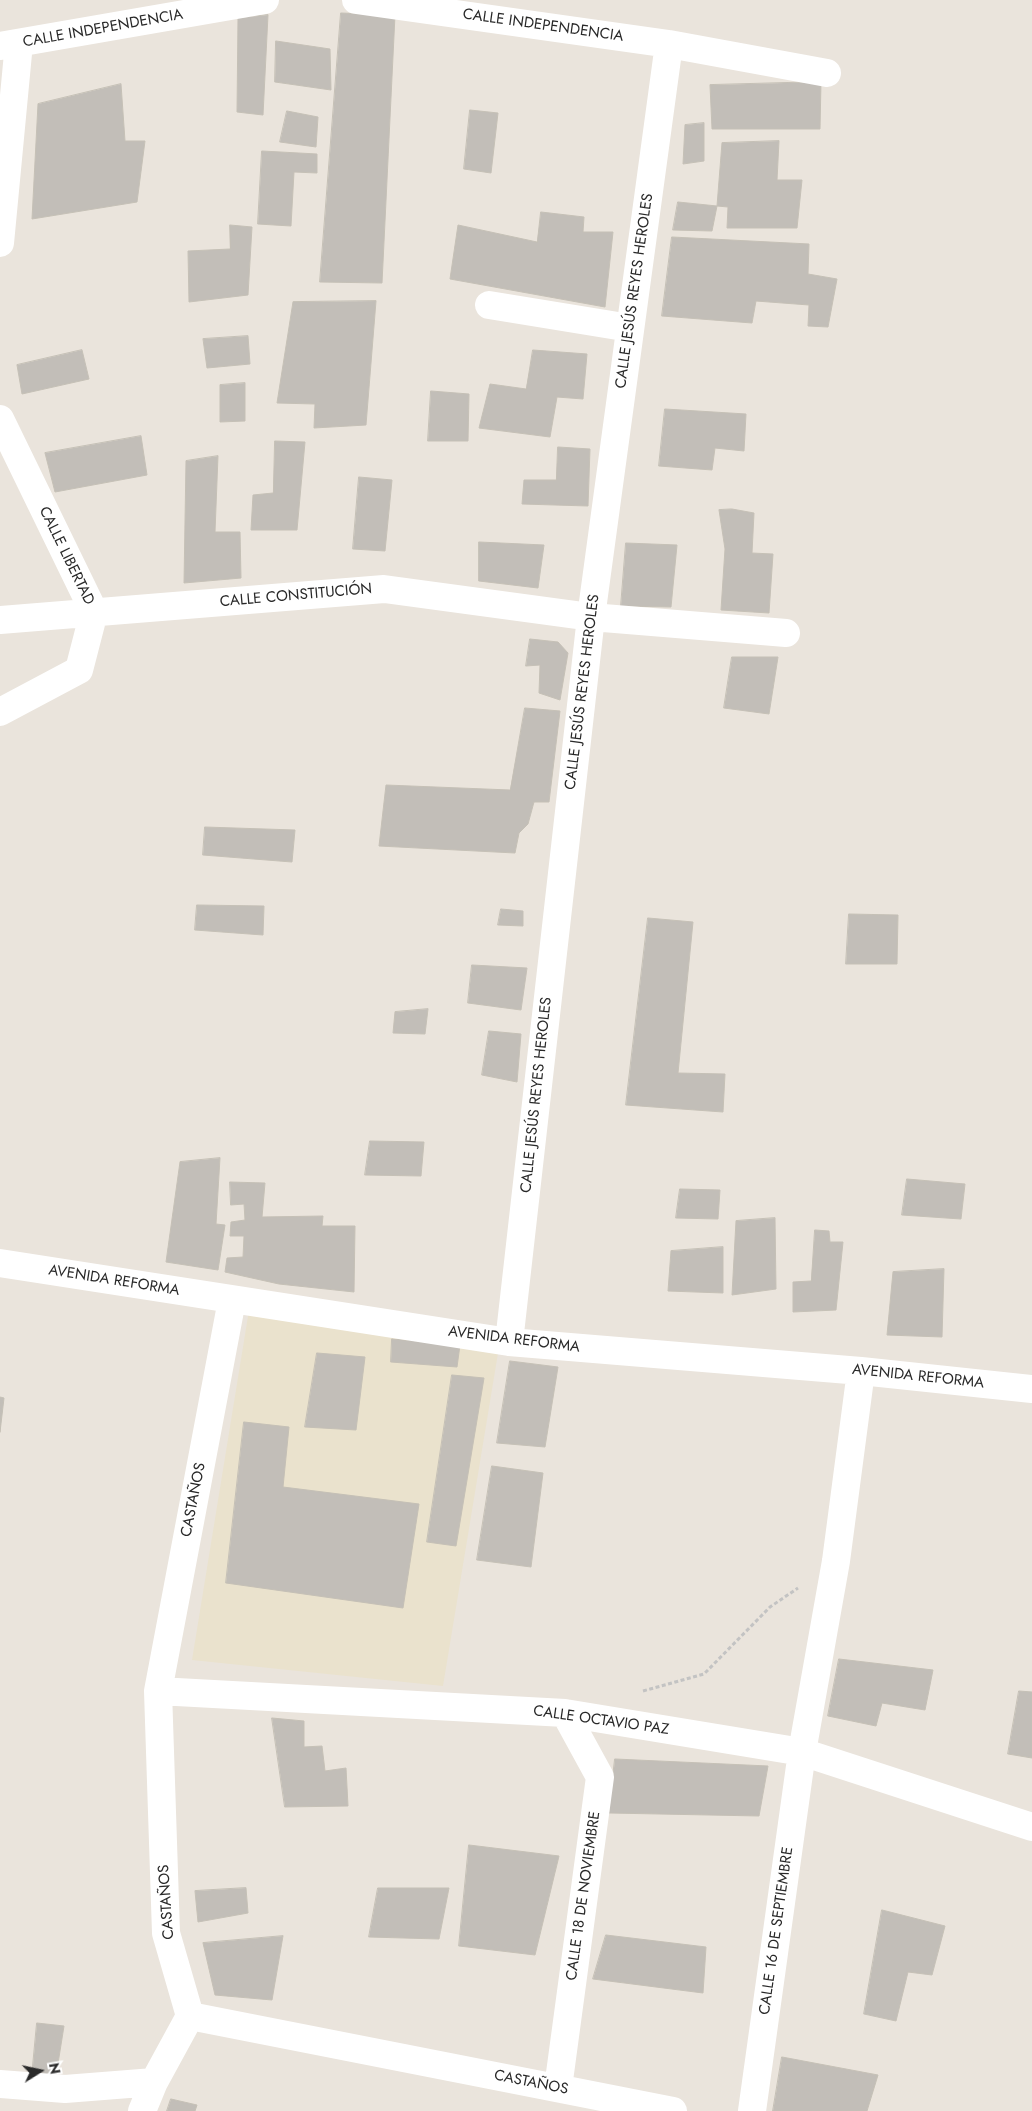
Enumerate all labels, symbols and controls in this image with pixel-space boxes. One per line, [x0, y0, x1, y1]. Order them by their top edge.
street label: CALLE INDEPENDENCIA [22, 6, 184, 52]
street label: CALLE INDEPENDENCIA [462, 6, 624, 46]
street label: CALLE JESÚS REYES HEROLES [612, 192, 658, 390]
street label: CALLE LIBERTAD [34, 504, 98, 608]
street label: CALLE CONSTITUCIÓN [219, 580, 373, 612]
street label: CALLE JESÚS REYES HEROLES [562, 593, 604, 791]
street label: CALLE JESÚS REYES HEROLES [518, 996, 556, 1194]
street label: AVENIDA REFORMA [47, 1262, 181, 1300]
street label: AVENIDA REFORMA [447, 1323, 581, 1357]
street label: AVENIDA REFORMA [851, 1361, 985, 1393]
street label: CASTAÑOS [178, 1461, 210, 1539]
street label: CALLE OCTAVIO PAZ [532, 1703, 670, 1739]
street label: CALLE 18 DE NOVIEMBRE [563, 1810, 605, 1982]
street label: CALLE 16 DE SEPTIEMBRE [756, 1846, 798, 2016]
street label: CASTAÑOS [155, 1864, 179, 1940]
north arrow [15, 2046, 65, 2096]
text: N [44, 2061, 66, 2076]
street label: CASTAÑOS [492, 2067, 570, 2099]

